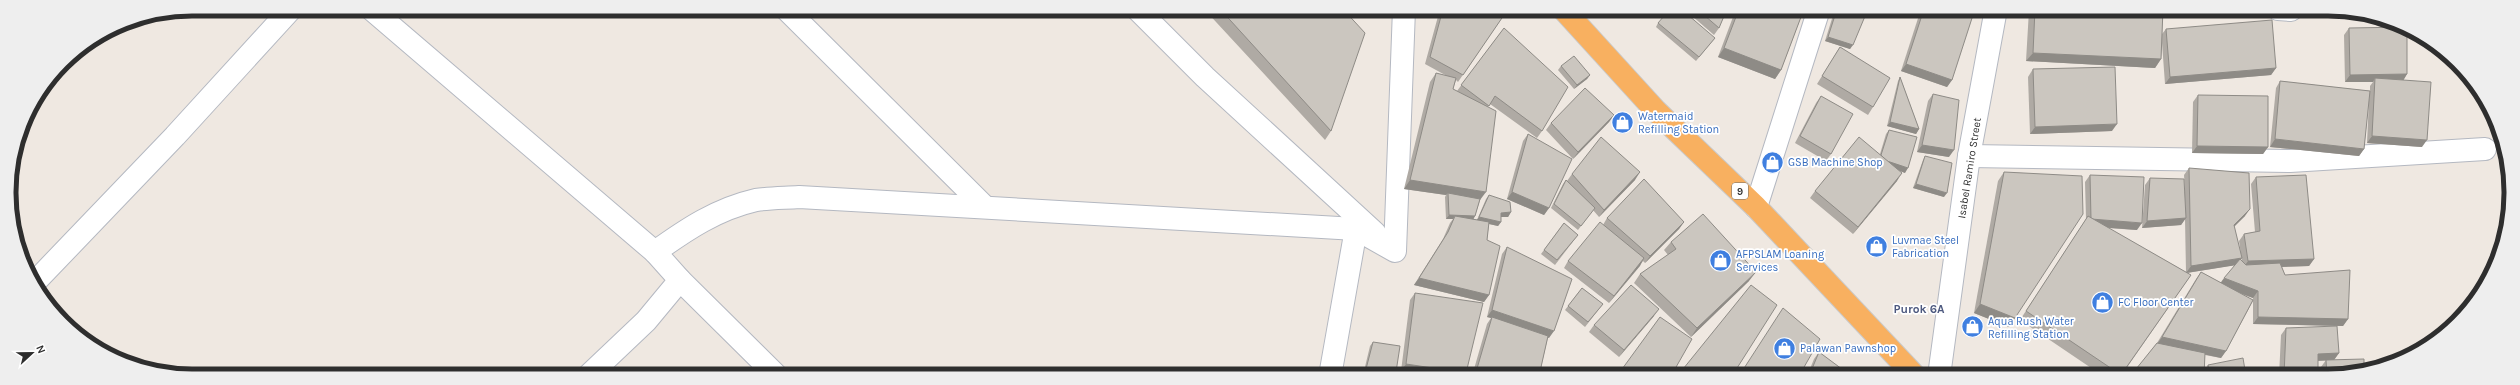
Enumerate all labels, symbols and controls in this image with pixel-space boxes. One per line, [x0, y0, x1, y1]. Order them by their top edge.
shop icon: Watermaid Refilling Station [1609, 109, 1635, 135]
place label: Watermaid Refilling Station [1638, 110, 1719, 136]
street label: Isabel Ramiro Street [1955, 117, 1984, 219]
shop icon: GSB Machine Shop [1759, 149, 1785, 175]
place label: GSB Machine Shop [1788, 156, 1883, 169]
road number: 9 [1732, 183, 1748, 199]
shop icon: Luvmae Steel Fabrication [1864, 233, 1890, 259]
place label: Luvmae Steel Fabrication [1892, 234, 1959, 260]
shop icon: AFPSLAM Loaning Services [1708, 247, 1734, 273]
place label: AFPSLAM Loaning Services [1736, 248, 1825, 274]
shop icon: FC Floor Center [2089, 289, 2115, 315]
place label: FC Floor Center [2118, 296, 2193, 309]
district label: Purok 6A [1894, 302, 1945, 316]
shop icon: Aqua Rush Water Refilling Station [1960, 314, 1986, 340]
place label: Aqua Rush Water Refilling Station [1988, 315, 2074, 341]
north arrow [12, 333, 52, 373]
shop icon: Palawan Pawnshop [1772, 335, 1798, 361]
place label: Palawan Pawnshop [1800, 342, 1896, 355]
text: N [33, 343, 48, 356]

